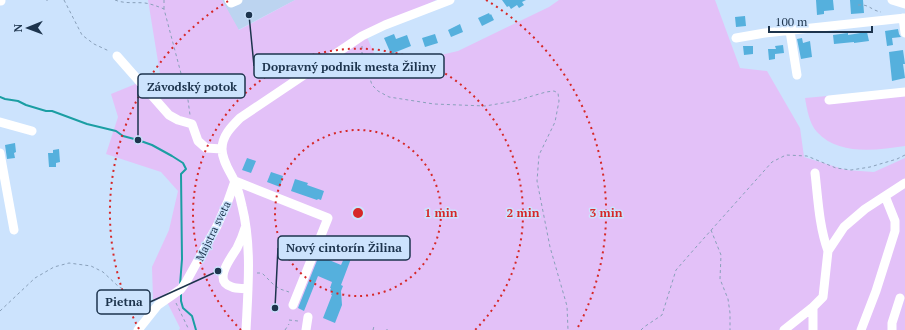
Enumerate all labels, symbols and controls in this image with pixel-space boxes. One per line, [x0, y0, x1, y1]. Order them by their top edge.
north arrow [8, 8, 48, 48]
scale bar [769, 8, 872, 34]
text: 100 m [775, 14, 808, 29]
text: N [11, 23, 25, 32]
callout: Dopravný podnik mesta Žiliny [254, 54, 444, 78]
text: Dopravný podnik mesta Žiliny [262, 59, 437, 74]
callout: Závodský potok [138, 74, 245, 98]
text: Závodský potok [147, 79, 237, 94]
street label: Majstra sveta [192, 198, 234, 263]
text: 1 min [425, 205, 458, 220]
text: 2 min [507, 205, 540, 220]
text: 3 min [590, 205, 623, 220]
centre of rings [351, 206, 365, 220]
callout: Nový cintorín Žilina [278, 236, 410, 260]
text: Nový cintorín Žilina [286, 240, 402, 255]
callout: Pietna [97, 290, 150, 314]
text: Pietna [105, 294, 143, 309]

